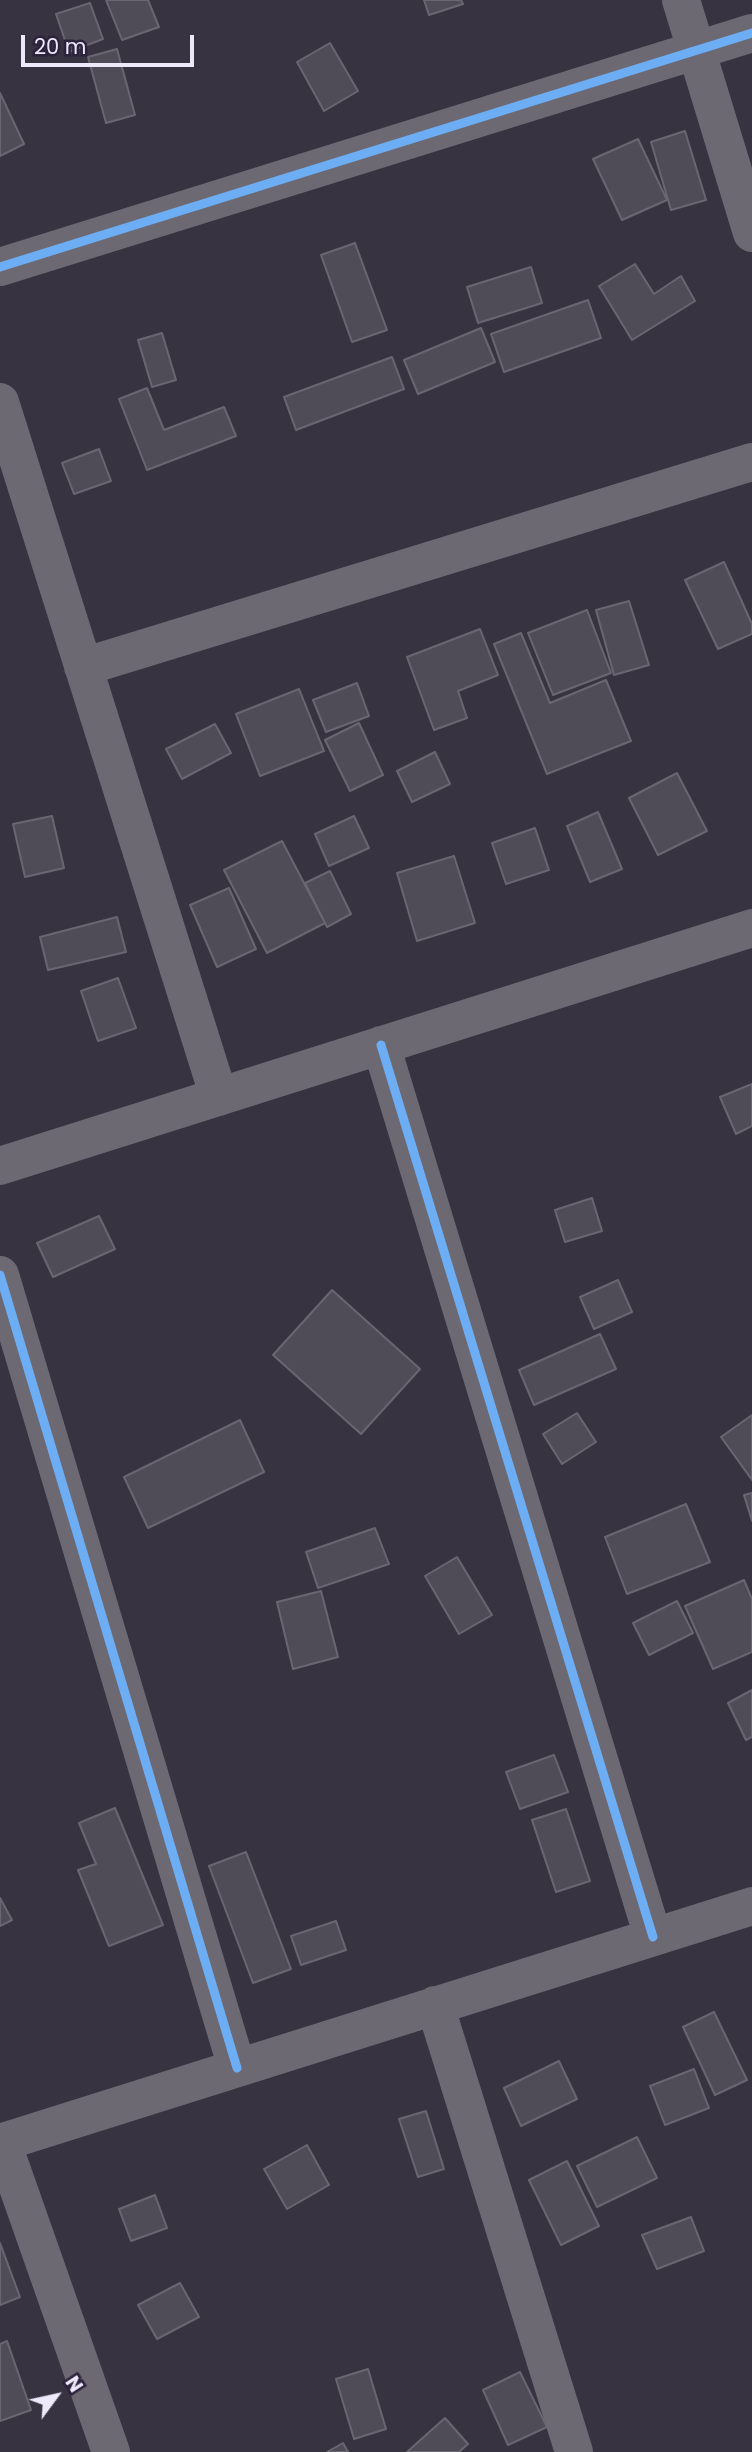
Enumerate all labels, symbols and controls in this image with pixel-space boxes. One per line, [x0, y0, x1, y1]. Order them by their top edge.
scale bar [24, 21, 198, 65]
text: 20 m [34, 32, 87, 61]
north arrow [21, 2361, 91, 2431]
text: N [59, 2371, 89, 2398]

